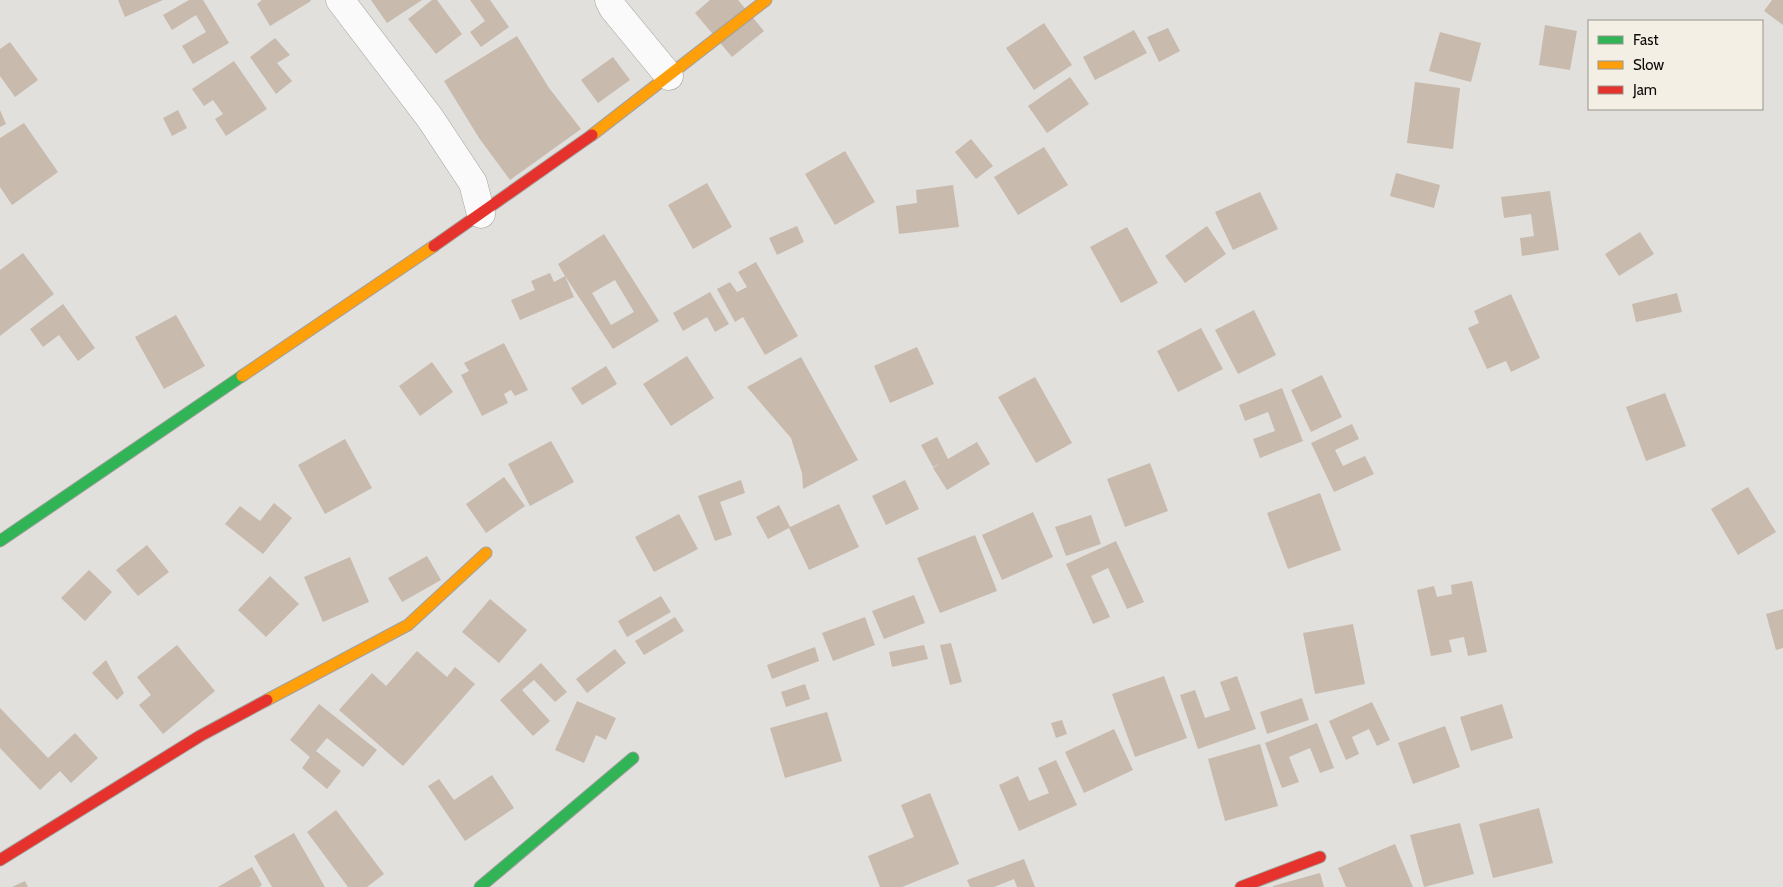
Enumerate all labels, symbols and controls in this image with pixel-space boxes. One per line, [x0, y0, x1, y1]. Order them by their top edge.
legend [1588, 20, 1763, 110]
text: Fast [1633, 31, 1658, 49]
text: Slow [1633, 56, 1664, 74]
text: Jam [1632, 81, 1657, 99]

